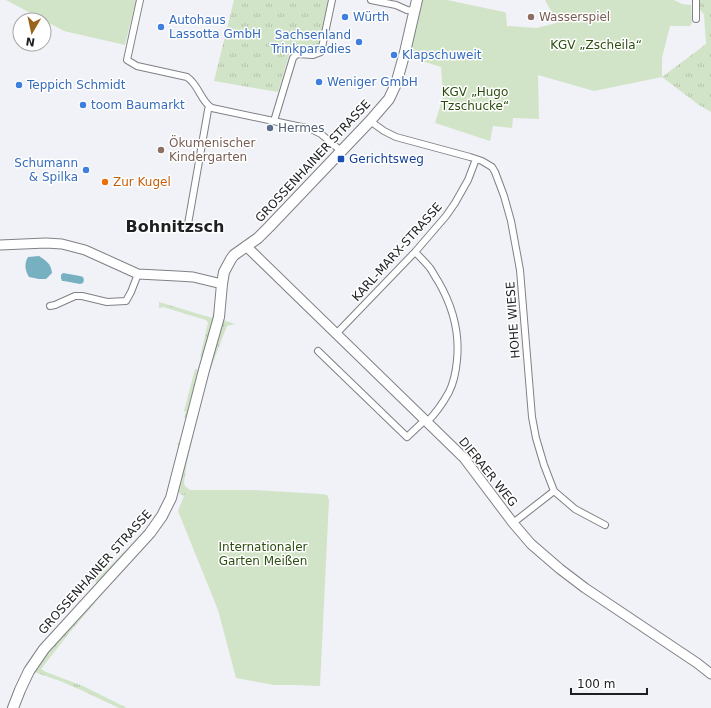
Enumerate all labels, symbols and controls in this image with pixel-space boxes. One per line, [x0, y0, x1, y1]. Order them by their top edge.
place label: Würth [353, 10, 389, 24]
place label: Wasserspiel [539, 10, 610, 24]
north arrow [12, 12, 52, 52]
marker: Würth [340, 12, 350, 22]
marker: Wasserspiel [526, 12, 536, 22]
place label: Autohaus Lassotta GmbH [169, 13, 261, 41]
marker: Autohaus Lassotta GmbH [156, 22, 166, 32]
place label: Sachsenland Trinkparadies [270, 28, 351, 56]
text: N [25, 34, 36, 49]
marker: Sachsenland Trinkparadies [354, 37, 364, 47]
park label: KGV „Zscheila“ [550, 38, 642, 52]
place label: Klapschuweit [402, 48, 482, 62]
marker: Klapschuweit [389, 50, 399, 60]
place label: Weniger GmbH [327, 75, 418, 89]
marker: Weniger GmbH [314, 77, 324, 87]
place label: Teppich Schmidt [26, 78, 126, 92]
marker: Teppich Schmidt [14, 80, 24, 90]
park label: KGV „Hugo Tzschucke“ [440, 85, 509, 113]
street label: GROSSENHAINER STRASSE [253, 97, 373, 225]
place label: toom Baumarkt [91, 98, 185, 112]
marker: toom Baumarkt [78, 100, 88, 110]
place label: Hermes [278, 121, 324, 135]
marker: Hermes [265, 123, 275, 133]
place label: Ökumenischer Kindergarten [169, 134, 255, 164]
marker: Ökumenischer Kindergarten [156, 145, 166, 155]
place label: Gerichtsweg [349, 152, 424, 166]
marker: Gerichtsweg [336, 154, 346, 164]
place label: Schumann & Spilka [14, 156, 78, 184]
marker: Schumann & Spilka [81, 165, 91, 175]
place label: Zur Kugel [113, 175, 171, 189]
marker: Zur Kugel [100, 177, 110, 187]
street label: KARL-MARX-STRASSE [349, 200, 445, 304]
district label: Bohnitzsch [126, 217, 224, 236]
street label: HOHE WIESE [503, 281, 523, 359]
street label: DIERAER WEG [456, 435, 520, 509]
street label: GROSSENHAINER STRASSE [36, 507, 154, 637]
park label: Internationaler Garten Meißen [219, 540, 308, 568]
scale bar [571, 670, 647, 696]
text: 100 m [577, 677, 615, 691]

